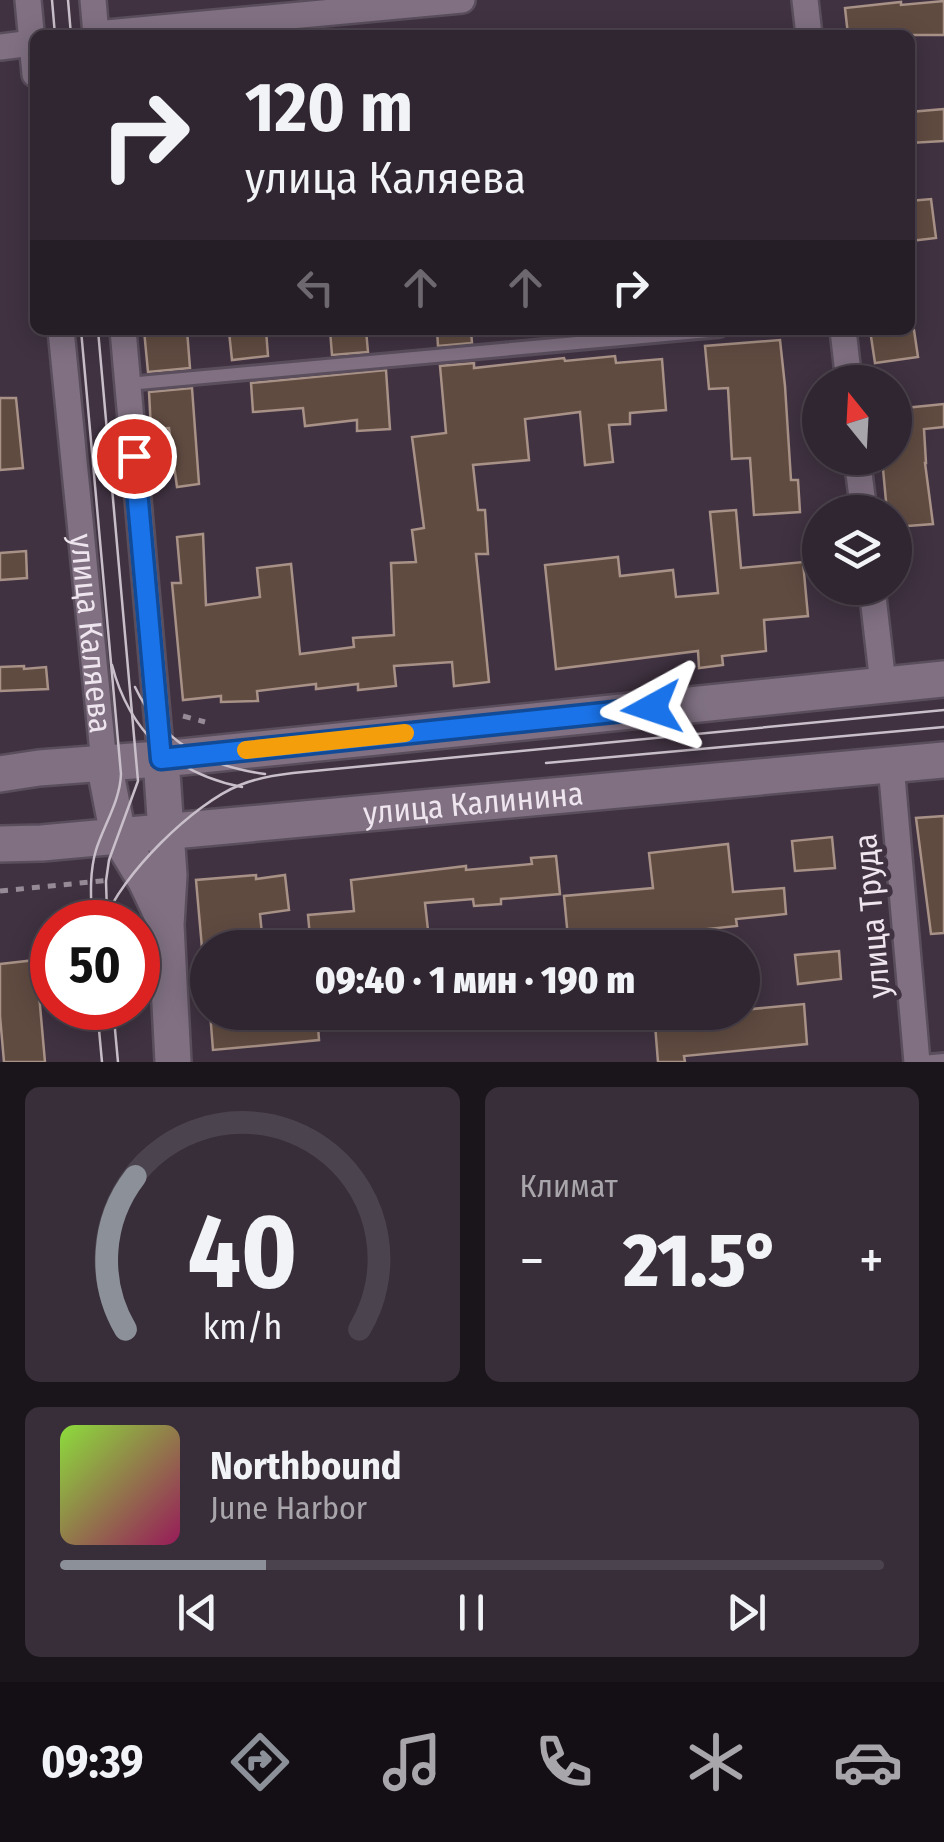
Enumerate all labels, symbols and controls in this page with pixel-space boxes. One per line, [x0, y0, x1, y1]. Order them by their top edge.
text: 120 m [245, 66, 413, 150]
icon: right [80, 70, 210, 200]
text: улица Каляева [245, 151, 526, 205]
icon: left [288, 260, 343, 315]
icon: ahead [393, 260, 448, 315]
icon: ahead [498, 260, 553, 315]
icon: right [603, 260, 658, 315]
north arrow [802, 365, 912, 475]
map controls [802, 365, 912, 605]
pin [92, 414, 177, 499]
icon: arrive [107, 429, 162, 484]
button: layers [802, 495, 912, 605]
street label: улица Каляева [62, 532, 120, 735]
position arrow [600, 656, 704, 760]
street label: улица Калинина [361, 774, 585, 832]
street label: улица Труда [846, 832, 898, 1000]
speed limit sign: 50 [30, 900, 160, 1030]
text: 09:40 · 1 мин · 190 m [315, 957, 635, 1003]
text: Климат [520, 1167, 618, 1205]
text: 40 [187, 1190, 297, 1315]
text: 21.5° [623, 1216, 780, 1306]
text: − [520, 1228, 544, 1294]
text: + [859, 1228, 884, 1294]
text: km/h [202, 1306, 282, 1348]
text: Northbound [210, 1443, 402, 1489]
text: June Harbor [210, 1489, 367, 1527]
icon: previous [170, 1585, 225, 1640]
icon: pause [444, 1585, 499, 1640]
icon: next [719, 1585, 774, 1640]
icon: directions [225, 1727, 295, 1797]
icon: music [377, 1727, 447, 1797]
icon: phone [529, 1727, 599, 1797]
icon: climate [681, 1727, 751, 1797]
icon: car [833, 1727, 903, 1797]
text: 09:39 [41, 1735, 144, 1789]

